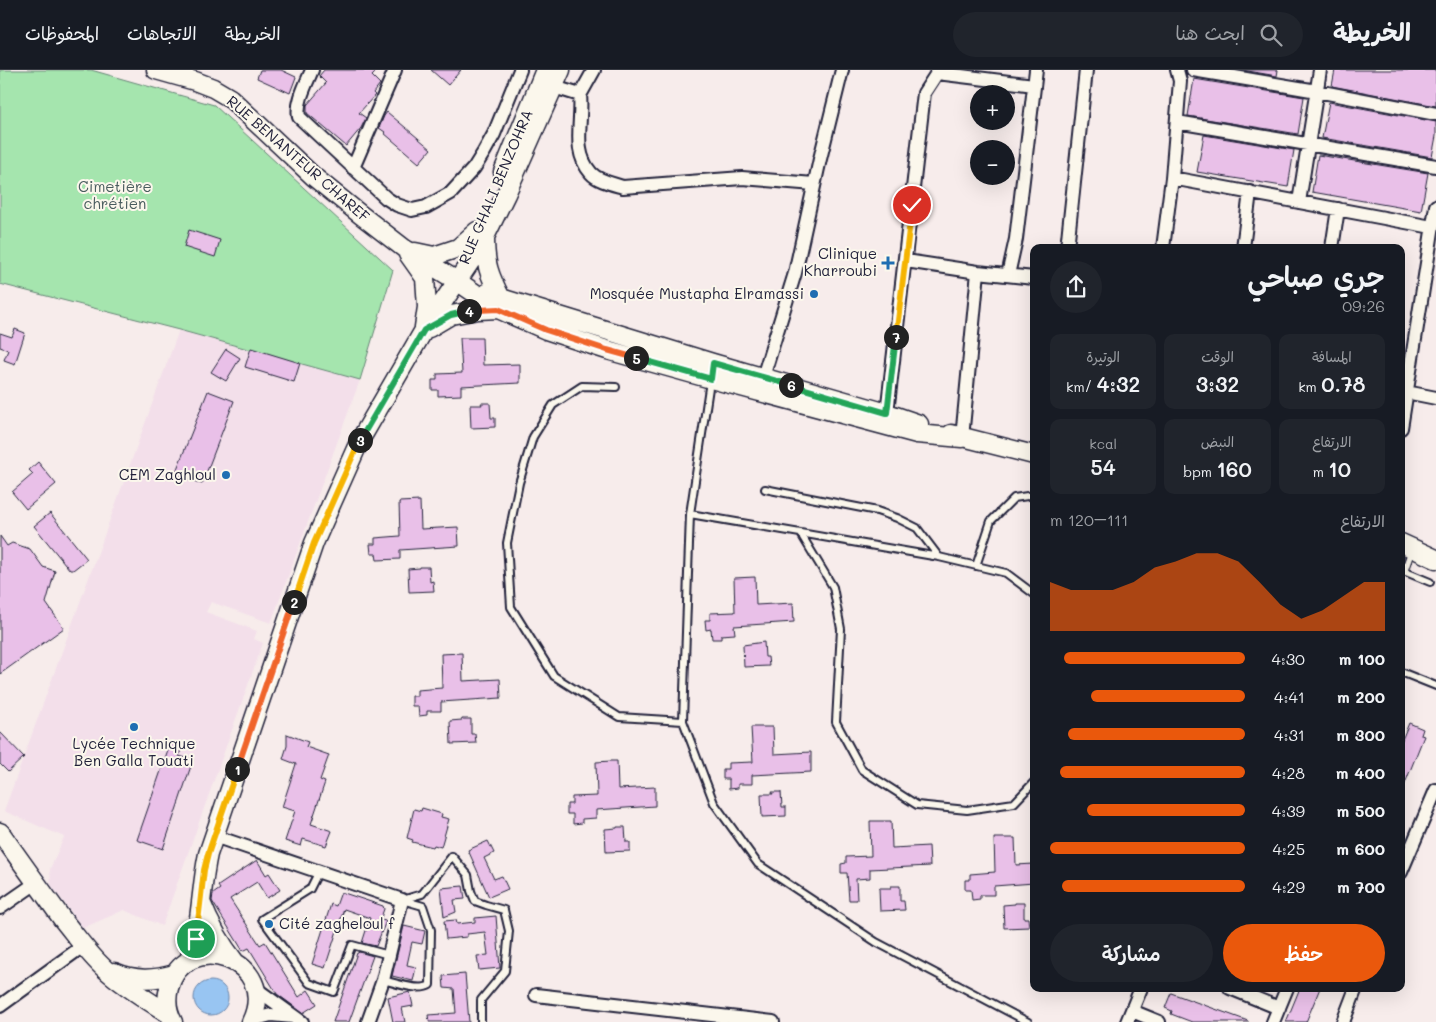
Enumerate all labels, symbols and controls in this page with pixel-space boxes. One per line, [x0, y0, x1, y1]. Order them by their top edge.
search box [953, 12, 1303, 57]
text: الخريطة [1333, 16, 1411, 47]
text: ابحث هنا [1175, 20, 1245, 45]
text: المحفوظات [25, 21, 99, 45]
text: الاتجاهات [127, 21, 197, 45]
text: الخريطة [225, 21, 281, 45]
icon: search [1257, 21, 1285, 49]
map controls [970, 85, 1015, 185]
button: + [970, 85, 1015, 130]
street label: RUE BENANTEUR CHAREF [223, 91, 374, 226]
street label: RUE GHALI BENZOHRA [453, 106, 537, 267]
button: − [970, 140, 1015, 185]
park label: Cimetière chrétien [78, 176, 152, 213]
pin [891, 184, 933, 226]
icon: check [898, 191, 926, 219]
place label: Clinique Kharroubi [804, 243, 877, 280]
marker: Clinique Kharroubi [881, 256, 895, 270]
text: جري صباحي [1247, 258, 1385, 294]
button: share [1050, 261, 1102, 313]
place label: Mosquée Mustapha Elramassi [590, 283, 804, 303]
marker: Mosquée Mustapha Elramassi [808, 288, 820, 300]
text: 09:26 [1342, 295, 1385, 316]
pin: 4 [456, 298, 482, 324]
text: 4 [465, 302, 474, 321]
pin: 7 [884, 324, 908, 350]
text: 7 [893, 328, 900, 347]
pin: 5 [624, 346, 648, 370]
text: الوتيرة [1086, 347, 1120, 366]
text: الوقت [1201, 347, 1234, 366]
text: المسافة [1312, 347, 1352, 366]
text: 5 [632, 349, 641, 368]
text: 4:32 [1096, 370, 1140, 397]
text: 3:32 [1196, 370, 1239, 397]
text: 0.78 [1321, 370, 1366, 397]
pin: 6 [778, 372, 804, 398]
text: 6 [787, 376, 796, 395]
text: /km [1066, 377, 1096, 396]
text: km [1298, 377, 1321, 396]
pin: 3 [348, 428, 372, 452]
text: 3 [356, 431, 365, 450]
text: النبض [1201, 432, 1234, 451]
text: الارتفاع [1312, 432, 1351, 451]
text: kcal [1089, 434, 1117, 453]
text: 54 [1091, 453, 1116, 480]
text: 160 [1216, 455, 1252, 482]
text: 10 [1328, 455, 1351, 482]
text: bpm [1183, 462, 1216, 481]
text: m [1313, 462, 1328, 481]
place label: CEM Zaghloul [119, 464, 216, 484]
marker: CEM Zaghloul [220, 469, 232, 481]
text: 111–120 m [1050, 509, 1128, 530]
text: الارتفاع [1340, 510, 1385, 531]
pin: 2 [282, 590, 306, 614]
text: 2 [291, 593, 298, 612]
text: 4:30 [1271, 648, 1305, 669]
text: 100 m [1339, 648, 1385, 669]
text: 4:41 [1274, 686, 1305, 707]
text: 200 m [1337, 686, 1385, 707]
marker: Lycée Technique Ben Galla Touati [128, 721, 140, 733]
text: 4:31 [1274, 724, 1305, 745]
text: 300 m [1336, 724, 1385, 745]
place label: Lycée Technique Ben Galla Touati [73, 733, 195, 770]
pin: 1 [224, 756, 250, 782]
text: 1 [234, 760, 241, 779]
text: 4:28 [1272, 762, 1305, 783]
text: 400 m [1336, 762, 1385, 783]
text: 4:39 [1272, 800, 1305, 821]
text: 500 m [1337, 800, 1385, 821]
text: 4:25 [1272, 838, 1305, 859]
text: 600 m [1336, 838, 1385, 859]
text: 4:29 [1272, 876, 1305, 897]
text: 700 m [1337, 876, 1385, 897]
place label: Cité zagheloul f [279, 913, 396, 933]
pin [175, 918, 217, 960]
marker: Cité zagheloul f [263, 918, 275, 930]
button: مشاركة [1050, 924, 1213, 982]
button: حفظ [1223, 924, 1385, 982]
icon: arrive [182, 925, 210, 953]

